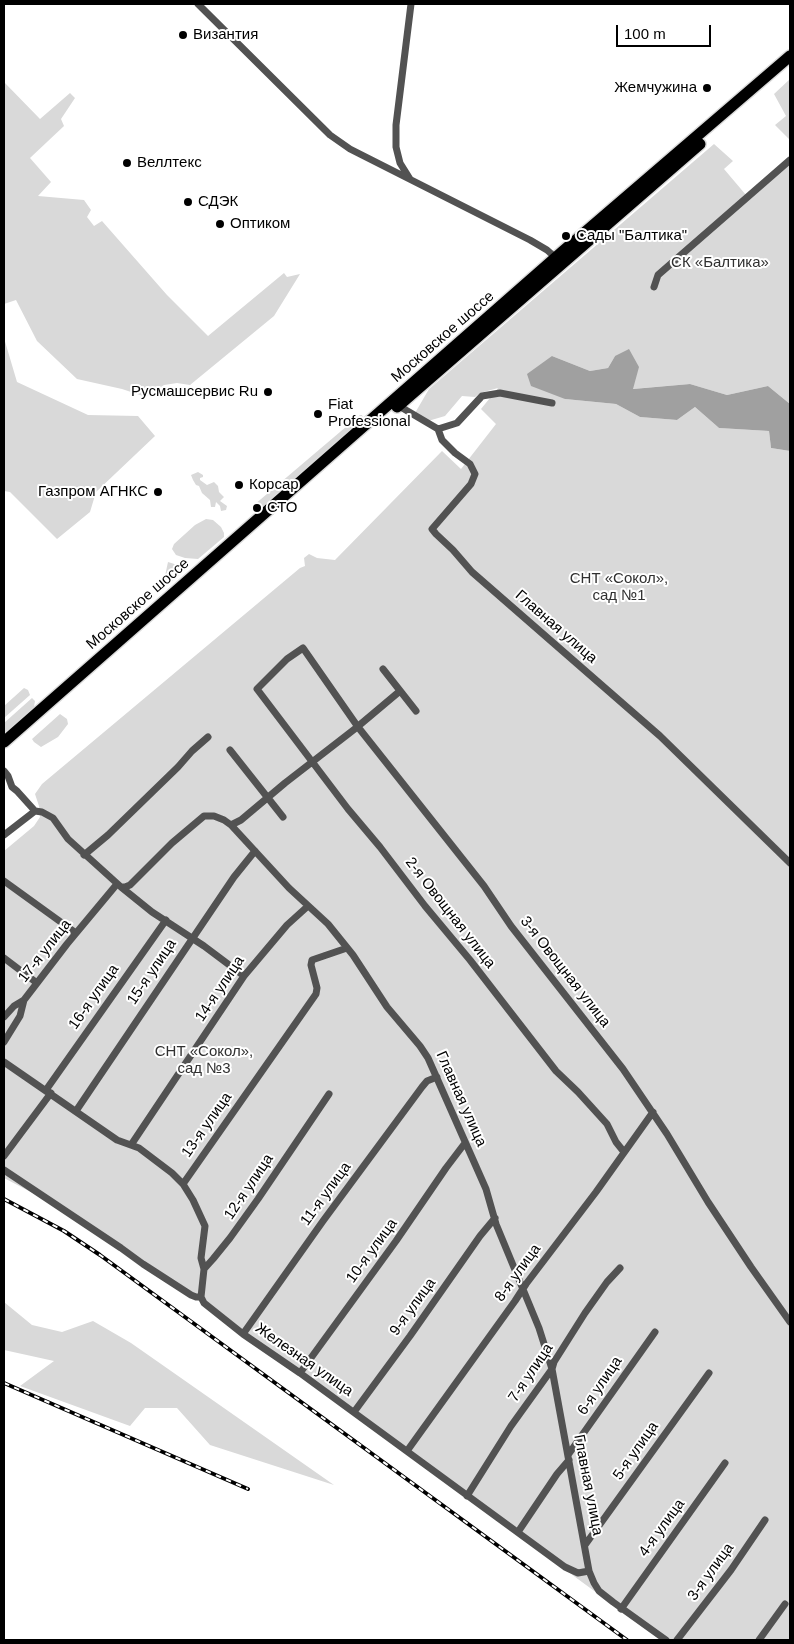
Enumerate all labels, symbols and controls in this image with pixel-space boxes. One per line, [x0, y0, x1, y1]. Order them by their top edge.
scale bar [619, 15, 714, 47]
text: 100 m [624, 25, 666, 42]
place label: Византия [193, 26, 258, 44]
marker: Византия [177, 29, 189, 41]
place label: Жемчужина [614, 79, 697, 97]
marker: Жемчужина [701, 82, 713, 94]
place label: Веллтекс [137, 154, 202, 172]
marker: Веллтекс [121, 157, 133, 169]
place label: СДЭК [198, 193, 238, 211]
marker: СДЭК [182, 196, 194, 208]
place label: Оптиком [230, 215, 290, 233]
marker: Оптиком [214, 218, 226, 230]
place label: Сады "Балтика" [576, 227, 687, 245]
marker: Сады "Балтика" [560, 230, 572, 242]
park label: СК «Балтика» [671, 254, 769, 272]
street label: Московское шоссе [388, 288, 498, 386]
place label: Русмашсервис Ru [131, 383, 258, 401]
marker: Русмашсервис Ru [262, 386, 274, 398]
place label: Fiat Professional [328, 396, 411, 431]
marker: Fiat Professional [312, 408, 324, 420]
place label: Корсар [249, 476, 299, 494]
marker: Корсар [233, 479, 245, 491]
place label: Газпром АГНКС [38, 483, 148, 501]
marker: Газпром АГНКС [152, 486, 164, 498]
place label: СТО [267, 499, 297, 517]
marker: СТО [251, 502, 263, 514]
street label: Московское шоссе [83, 555, 193, 653]
park label: СНТ «Сокол», сад №1 [570, 570, 668, 605]
street label: Главная улица [511, 587, 601, 667]
street label: 2-я Овощная улица [401, 854, 499, 972]
street label: 3-я Овощная улица [516, 913, 614, 1031]
street label: 17-я улица [15, 916, 75, 986]
street label: 15-я улица [124, 936, 180, 1008]
street label: 14-я улица [192, 953, 248, 1025]
street label: 16-я улица [65, 961, 123, 1033]
park label: СНТ «Сокол», сад №3 [155, 1043, 253, 1078]
street label: Главная улица [432, 1049, 490, 1149]
street label: 13-я улица [178, 1089, 236, 1161]
street label: 12-я улица [221, 1151, 277, 1223]
street label: 11-я улица [297, 1159, 355, 1229]
street label: 10-я улица [343, 1215, 401, 1287]
street label: 8-я улица [491, 1241, 545, 1305]
street label: 9-я улица [386, 1275, 440, 1339]
street label: Железная улица [252, 1320, 356, 1400]
street label: 7-я улица [505, 1340, 557, 1406]
street label: 6-я улица [574, 1353, 626, 1419]
street label: 5-я улица [609, 1418, 663, 1484]
street label: Главная улица [569, 1433, 607, 1537]
street label: 4-я улица [635, 1496, 689, 1560]
street label: 3-я улица [684, 1540, 738, 1604]

